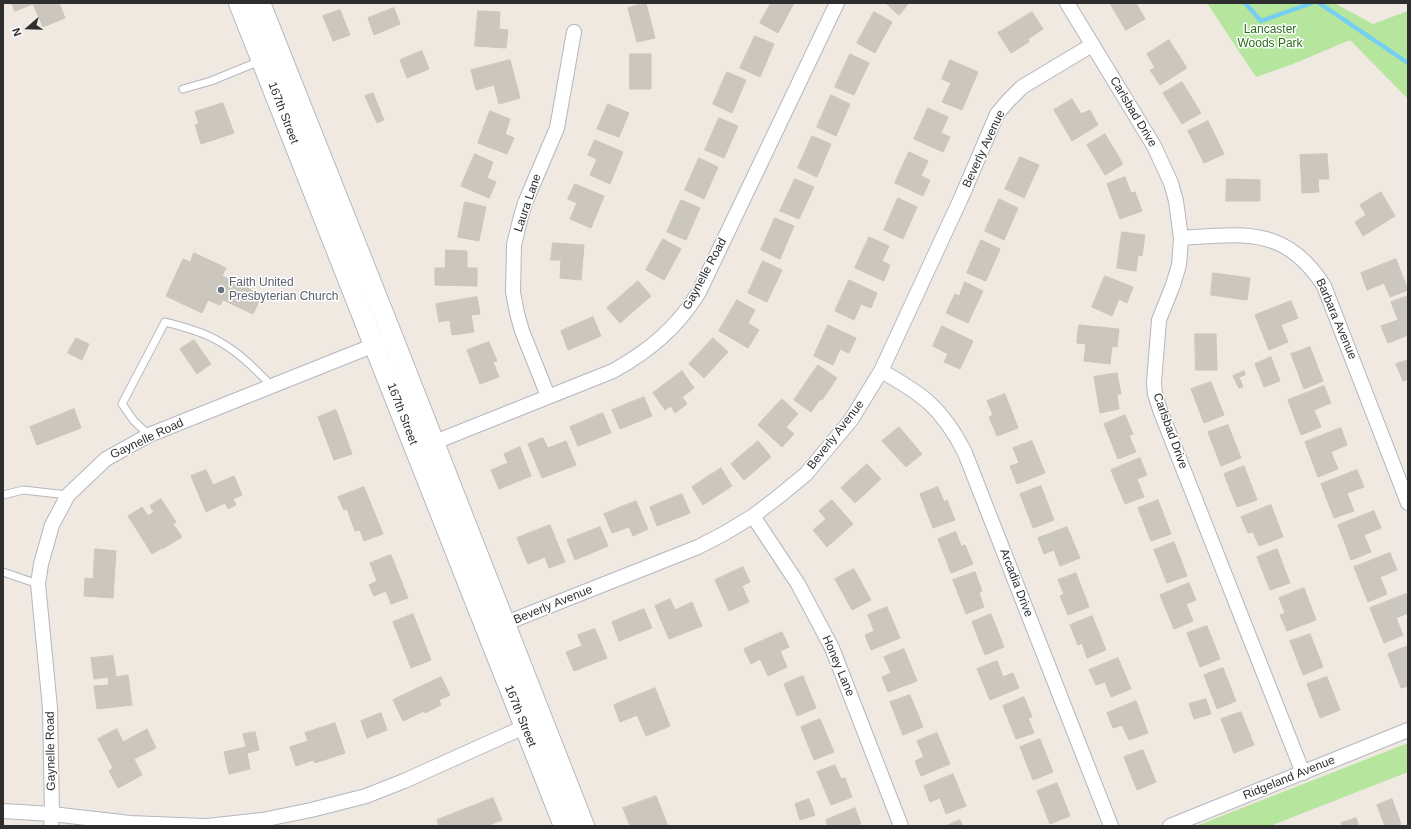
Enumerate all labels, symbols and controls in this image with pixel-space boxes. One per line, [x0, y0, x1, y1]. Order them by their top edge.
north arrow [8, 8, 48, 48]
park label: Lancaster Woods Park [1237, 23, 1303, 51]
text: N [10, 26, 24, 38]
street label: Carlsbad Drive [1106, 74, 1160, 150]
street label: 167th Street [265, 80, 301, 146]
street label: Beverly Avenue [960, 108, 1008, 190]
street label: Laura Lane [511, 172, 545, 234]
street label: Gaynelle Road [680, 236, 730, 312]
place label: Faith United Presbyterian Church [229, 276, 338, 304]
street label: Barbara Avenue [1312, 276, 1360, 362]
marker: Faith United Presbyterian Church [216, 285, 226, 295]
street label: 167th Street [384, 381, 420, 447]
street label: Carlsbad Drive [1150, 391, 1190, 471]
street label: Beverly Avenue [805, 398, 867, 472]
street label: Gaynelle Road [108, 416, 186, 462]
street label: Arcadia Drive [996, 547, 1036, 619]
street label: Beverly Avenue [511, 583, 595, 627]
street label: Honey Lane [819, 633, 857, 699]
street label: 167th Street [501, 683, 539, 749]
street label: Gaynelle Road [43, 711, 59, 791]
street label: Ridgeland Avenue [1241, 753, 1337, 803]

